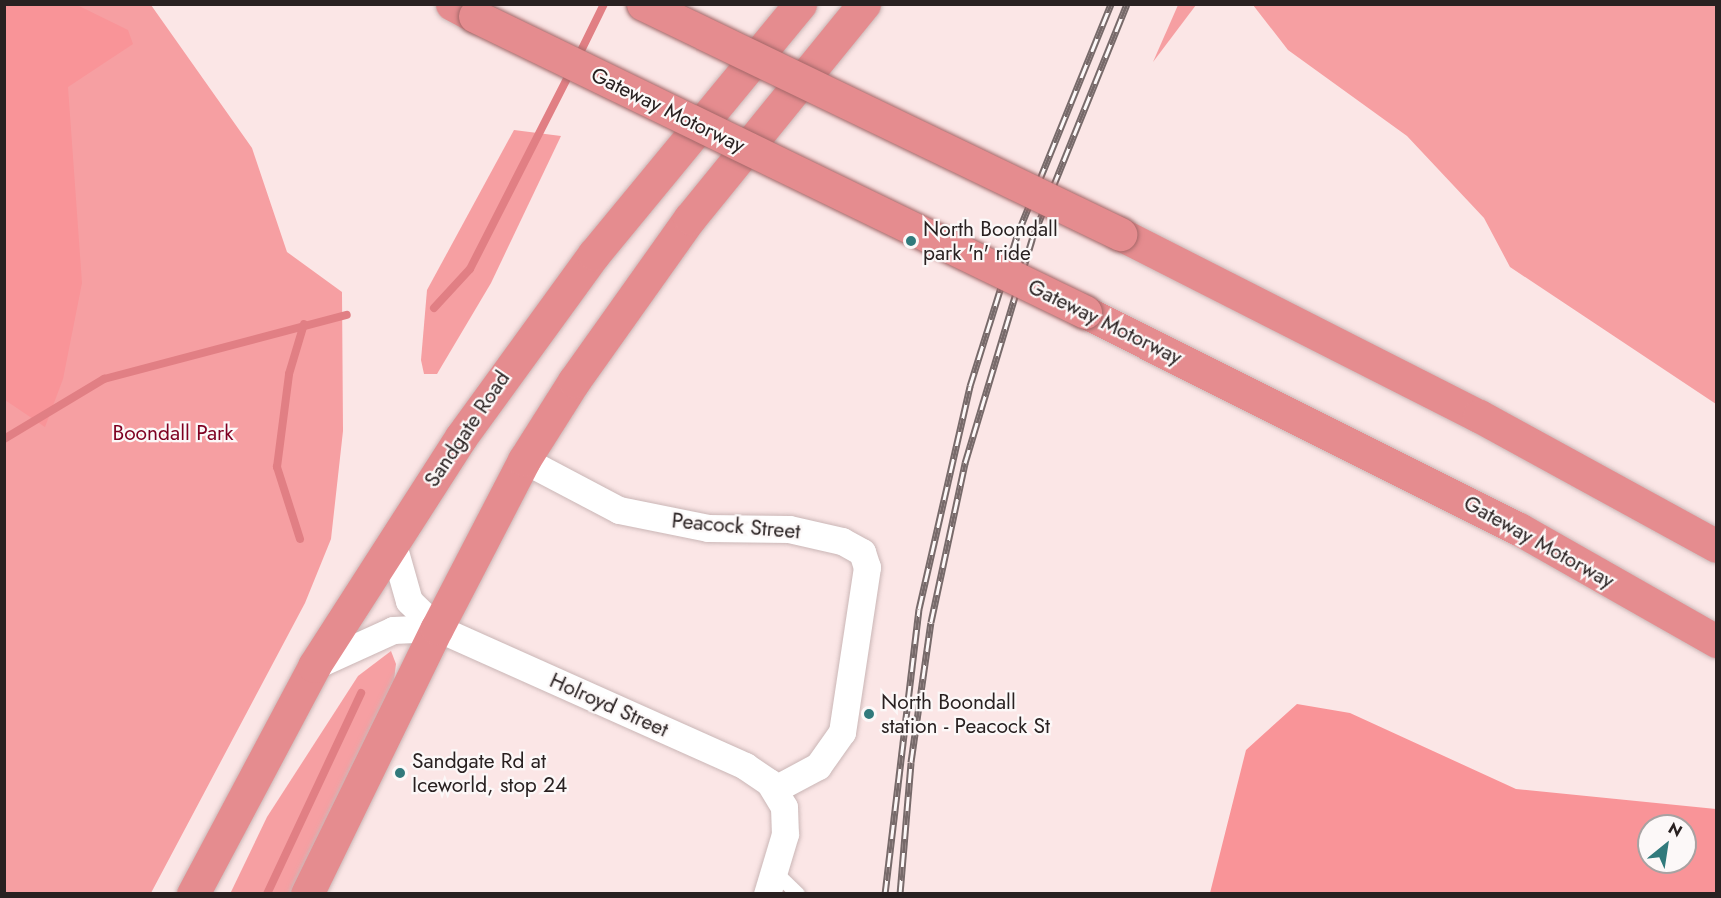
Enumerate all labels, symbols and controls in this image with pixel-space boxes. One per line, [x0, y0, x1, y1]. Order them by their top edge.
street label: Gateway Motorway [587, 62, 749, 158]
place label: North Boondall park 'n' ride [923, 216, 1058, 266]
marker: North Boondall park 'n' ride [904, 234, 918, 248]
street label: Gateway Motorway [1024, 274, 1186, 370]
street label: Sandgate Road [419, 366, 515, 492]
park label: Boondall Park [112, 420, 234, 446]
street label: Gateway Motorway [1459, 490, 1619, 594]
street label: Peacock Street [671, 508, 801, 544]
street label: Holroyd Street [546, 668, 672, 742]
place label: North Boondall station - Peacock St [881, 689, 1050, 739]
marker: North Boondall station - Peacock St [862, 707, 876, 721]
place label: Sandgate Rd at Iceworld, stop 24 [412, 748, 567, 798]
marker: Sandgate Rd at Iceworld, stop 24 [393, 766, 407, 780]
north arrow [1637, 814, 1697, 874]
text: N [1664, 817, 1687, 843]

